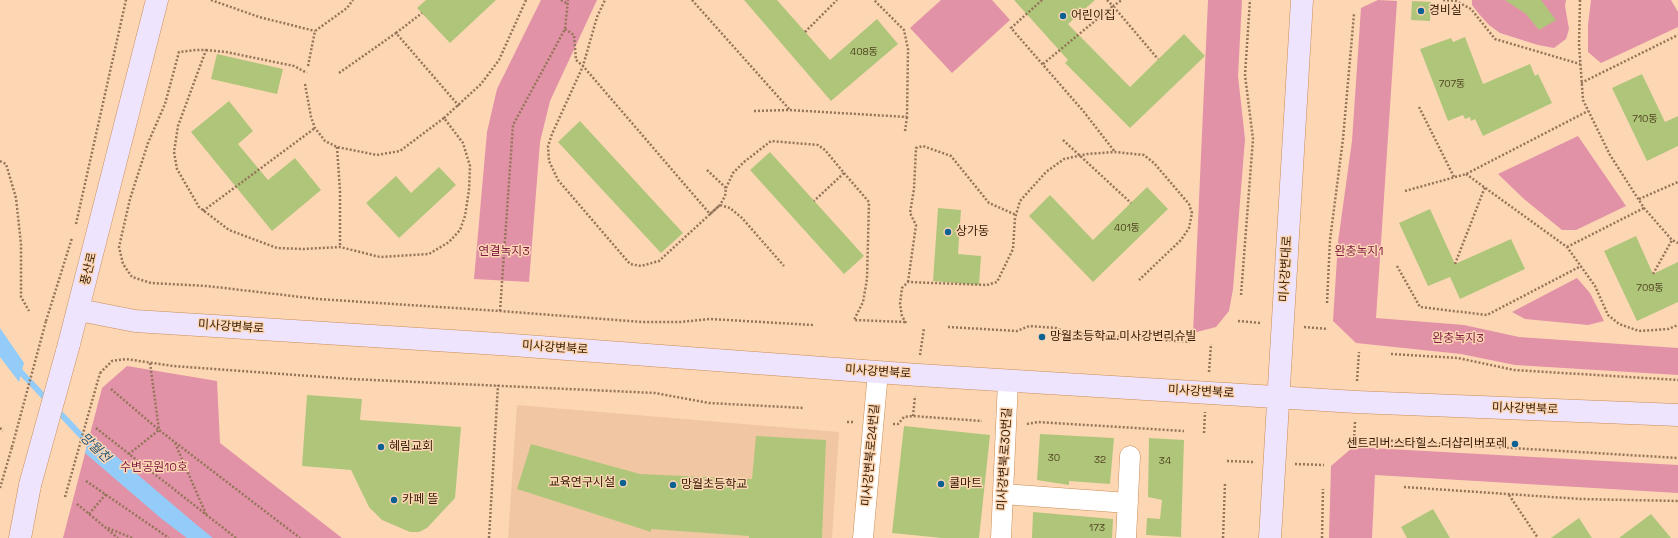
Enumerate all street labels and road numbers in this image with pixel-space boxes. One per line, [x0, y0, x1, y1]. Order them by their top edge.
street label: 미사강변대로 [1277, 236, 1295, 302]
street label: 풍산로 [78, 251, 100, 287]
street label: 미사강변북로 [197, 318, 265, 336]
street label: 미사강변북로 [521, 339, 589, 357]
street label: 미사강변북로 [844, 363, 912, 381]
street label: 미사강변북로 [1168, 383, 1234, 401]
street label: 미사강변북로 [1492, 401, 1558, 417]
street label: 미사강변북로24번길 [859, 403, 883, 507]
street label: 미사강변북로30번길 [995, 407, 1015, 511]

